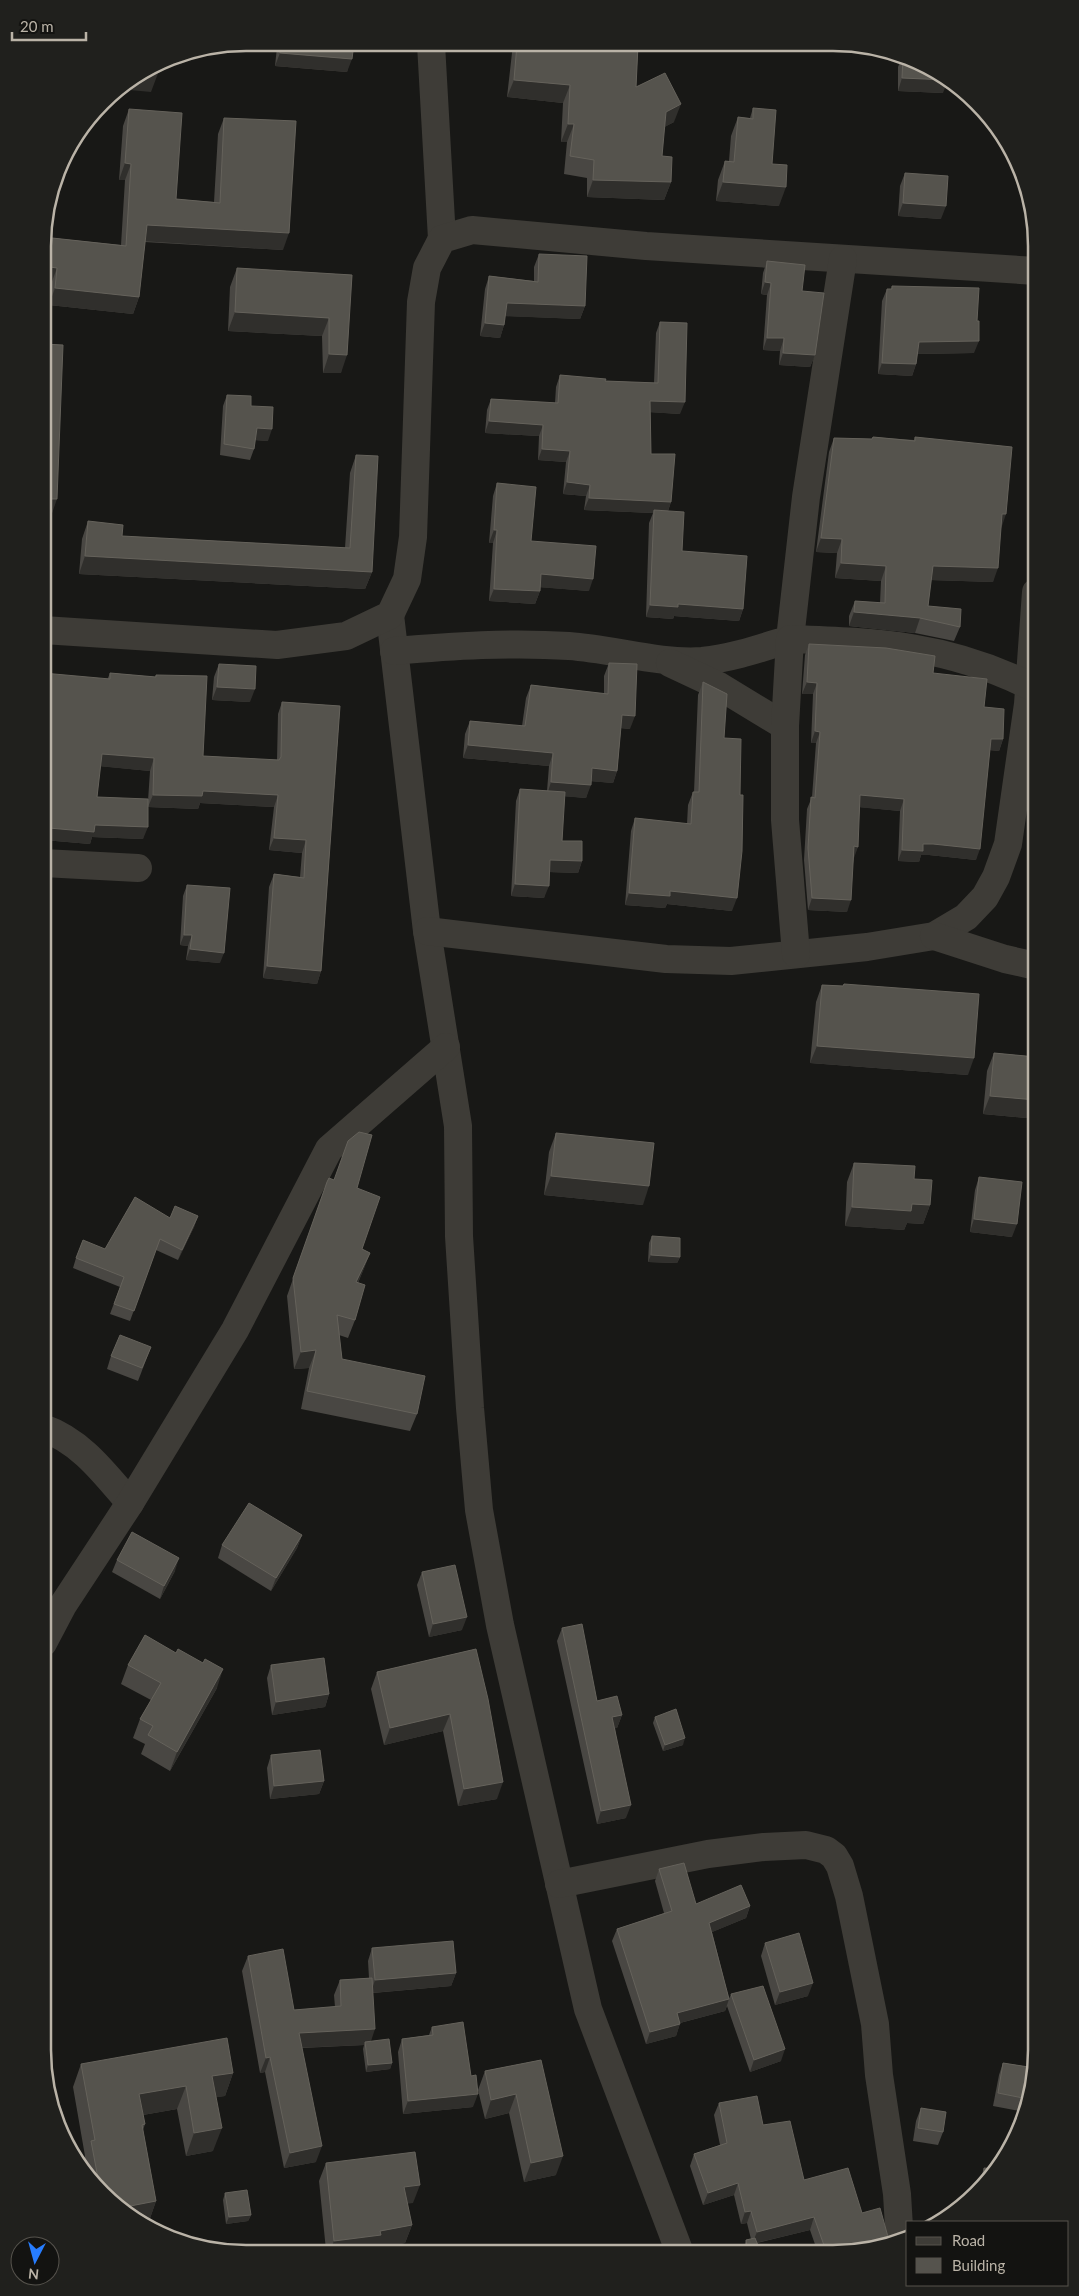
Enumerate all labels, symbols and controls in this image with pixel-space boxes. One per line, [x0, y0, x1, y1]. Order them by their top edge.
scale bar [12, 10, 86, 42]
text: 20 m [20, 17, 54, 35]
legend [906, 2221, 1069, 2286]
text: Road [952, 2231, 985, 2249]
north arrow [10, 2236, 60, 2286]
text: Building [952, 2256, 1005, 2274]
text: N [27, 2265, 40, 2283]

